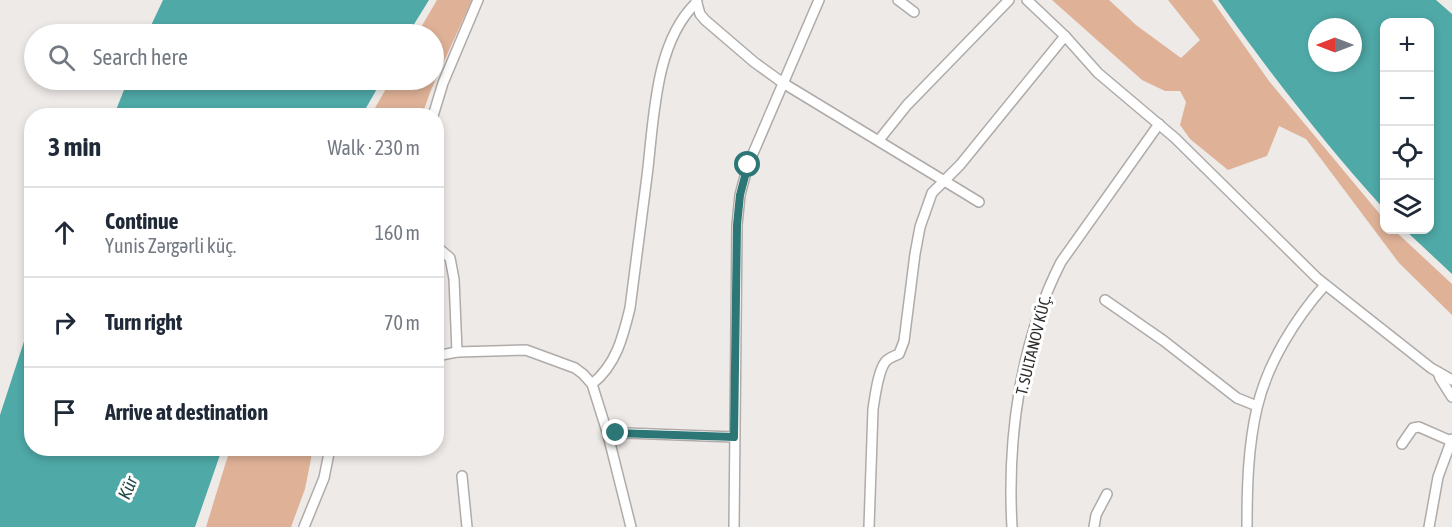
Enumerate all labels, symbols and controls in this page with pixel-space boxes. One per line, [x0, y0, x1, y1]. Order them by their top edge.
north arrow [1308, 18, 1362, 72]
map controls [1380, 18, 1434, 234]
button: + [1380, 18, 1434, 72]
search box [24, 24, 444, 90]
icon: search [45, 41, 78, 74]
text: Search here [93, 44, 188, 70]
button: − [1380, 72, 1434, 126]
button: locate [1380, 126, 1434, 180]
text: 3 min [48, 132, 101, 162]
text: Walk · 230 m [328, 136, 420, 159]
route start [734, 151, 760, 177]
button: layers [1380, 180, 1434, 234]
text: Continue [105, 208, 179, 234]
icon: ahead [48, 216, 81, 249]
text: 160 m [375, 221, 420, 244]
text: Yunis Zərgərli küç. [105, 234, 236, 257]
street label: T. SULTANOV KÜÇ. [1012, 293, 1055, 397]
icon: right [48, 306, 81, 339]
text: Turn right [105, 309, 182, 335]
text: 70 m [384, 311, 420, 334]
icon: arrive [48, 396, 81, 429]
text: Arrive at destination [105, 399, 268, 425]
route end [602, 419, 628, 445]
water label: Kür [113, 473, 142, 502]

